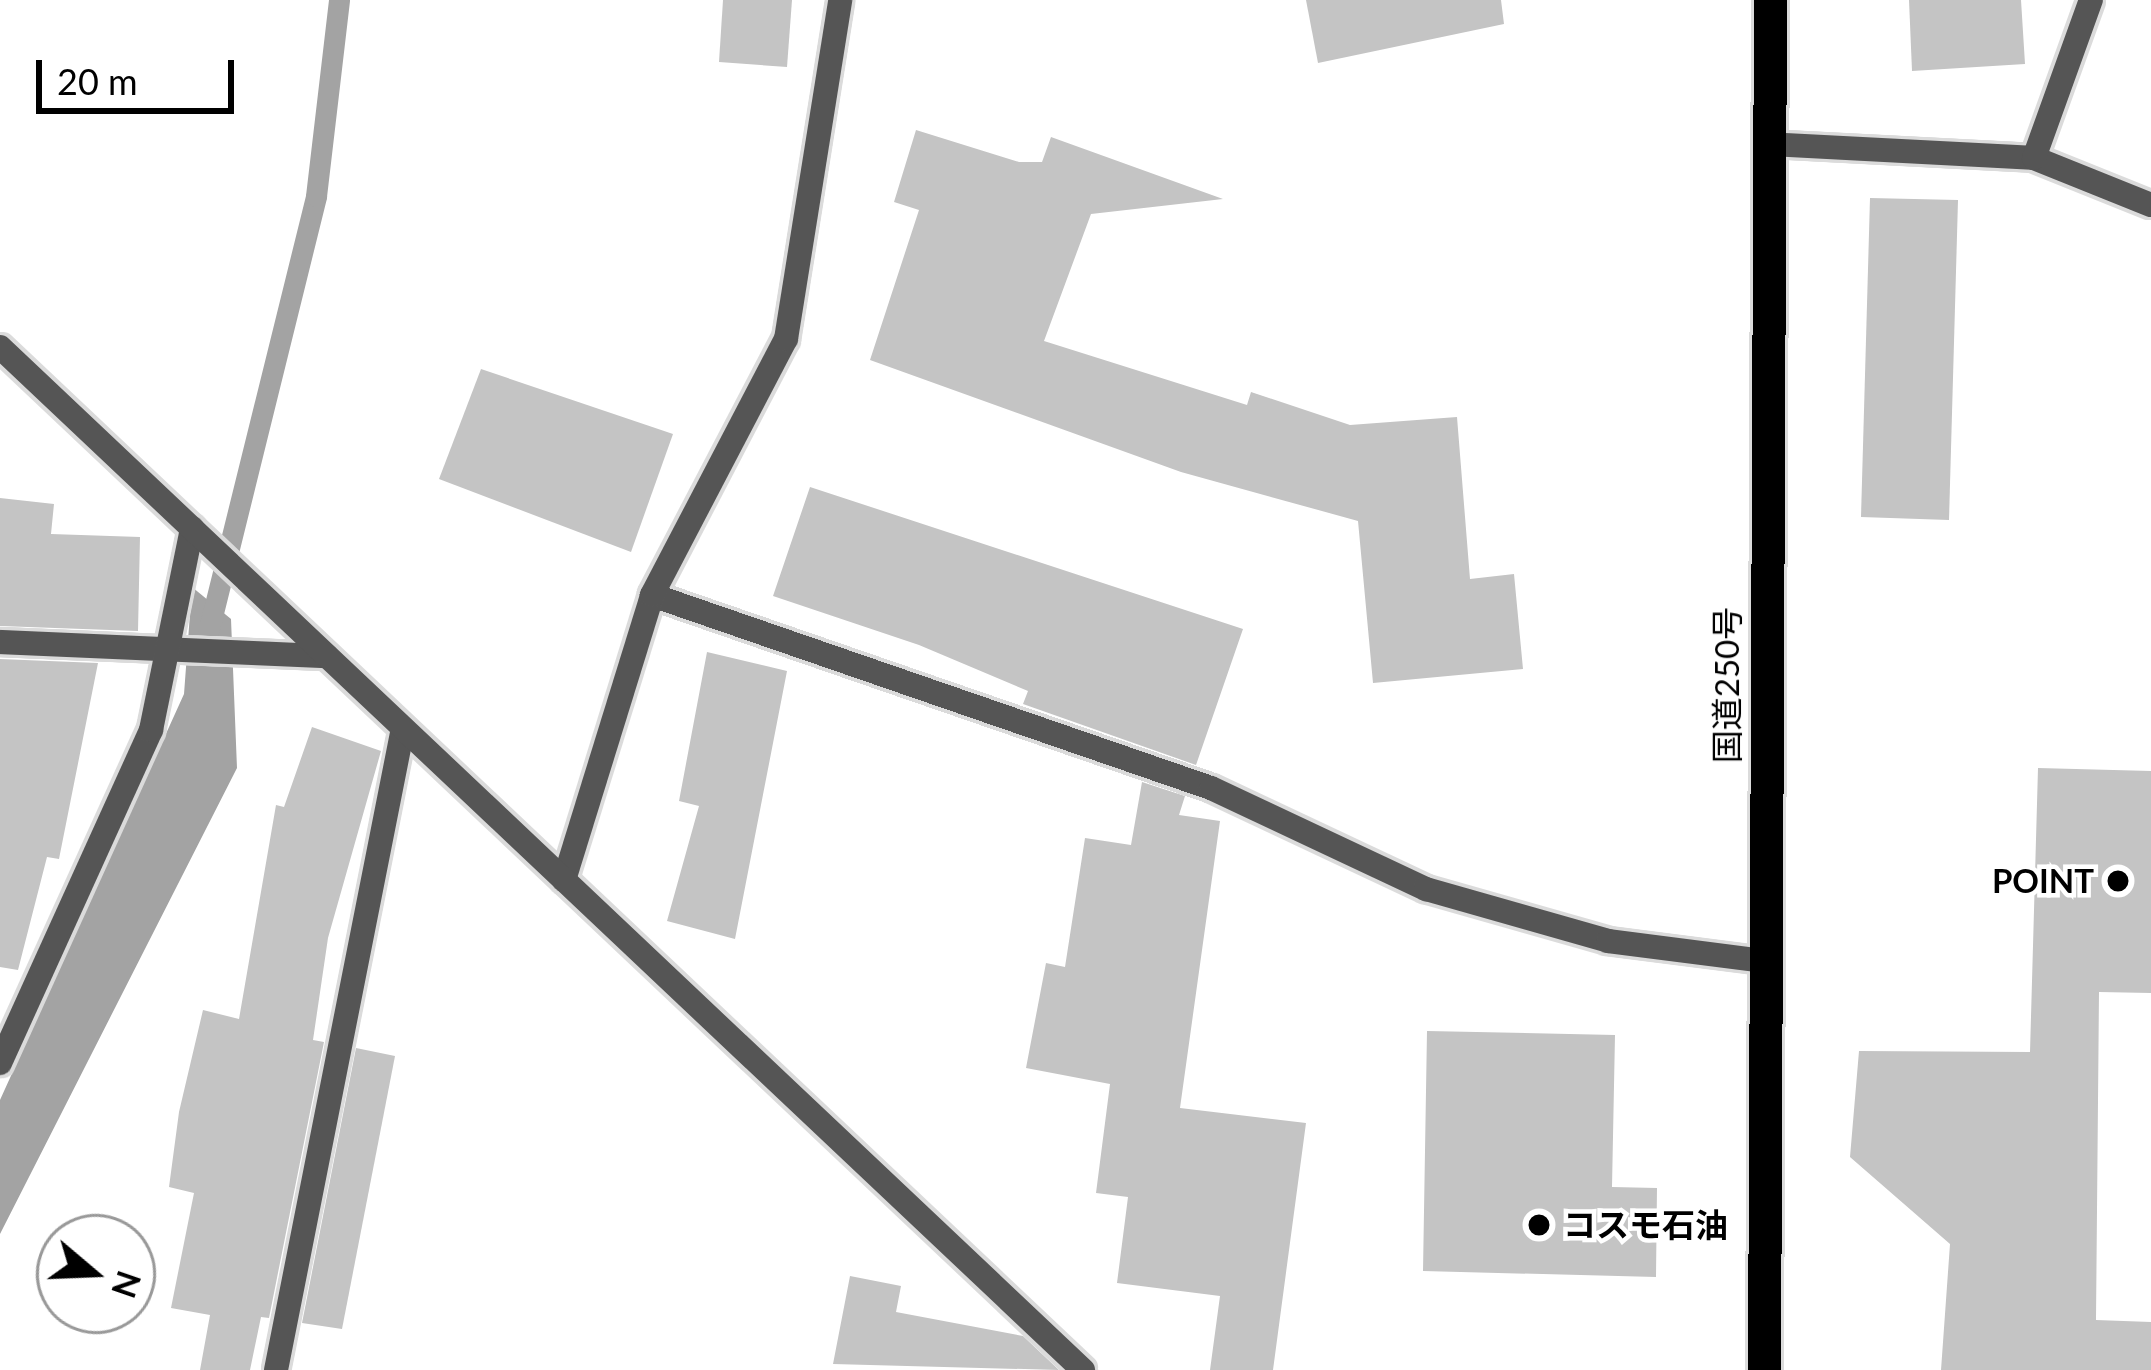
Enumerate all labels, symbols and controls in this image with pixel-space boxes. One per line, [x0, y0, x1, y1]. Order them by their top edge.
scale bar [42, 36, 240, 110]
text: 20 m [57, 59, 138, 103]
street label: 国道250号 [1707, 607, 1747, 763]
place label: POINT [1992, 861, 2094, 901]
marker: POINT [2105, 868, 2131, 894]
place label: コスモ石油 [1563, 1205, 1728, 1245]
marker: コスモ石油 [1526, 1212, 1552, 1238]
north arrow [36, 1214, 156, 1334]
text: N [104, 1266, 150, 1303]

